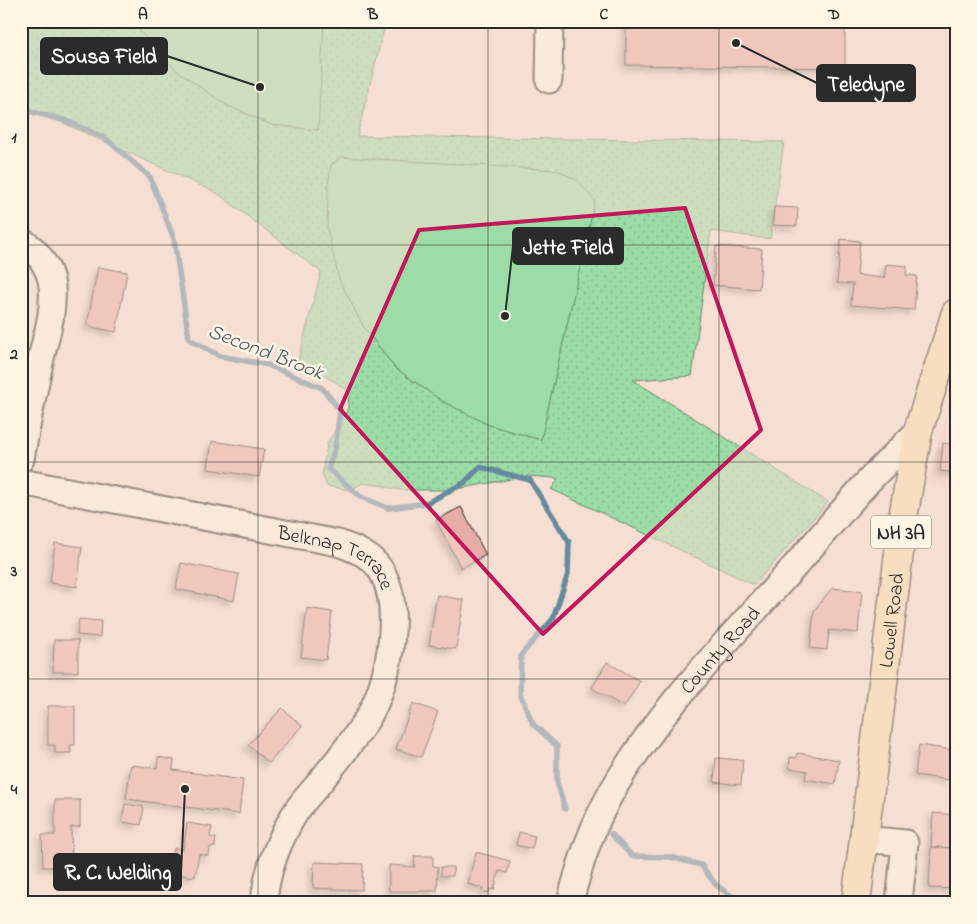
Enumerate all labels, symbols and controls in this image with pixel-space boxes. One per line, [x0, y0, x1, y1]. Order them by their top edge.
text: A [138, 3, 148, 27]
text: B [367, 3, 379, 27]
text: C [600, 3, 609, 27]
text: D [827, 3, 840, 27]
callout: Sousa Field [41, 38, 167, 74]
text: Sousa Field [51, 43, 157, 73]
callout: Teledyne [817, 65, 915, 101]
text: Teledyne [827, 71, 905, 103]
text: 1 [11, 126, 17, 150]
callout: Jette Field [513, 228, 623, 264]
text: Jette Field [523, 234, 613, 264]
water label: Second Brook [203, 317, 328, 389]
text: 2 [9, 343, 18, 367]
road number: NH 3A [871, 516, 931, 548]
street label: Belknap Terrace [274, 519, 400, 594]
text: 3 [10, 560, 18, 584]
street label: Lowell Road [873, 571, 913, 669]
street label: County Road [674, 601, 769, 701]
text: 4 [10, 778, 18, 802]
callout: R. C. Welding [54, 854, 181, 890]
text: R. C. Welding [65, 859, 171, 891]

